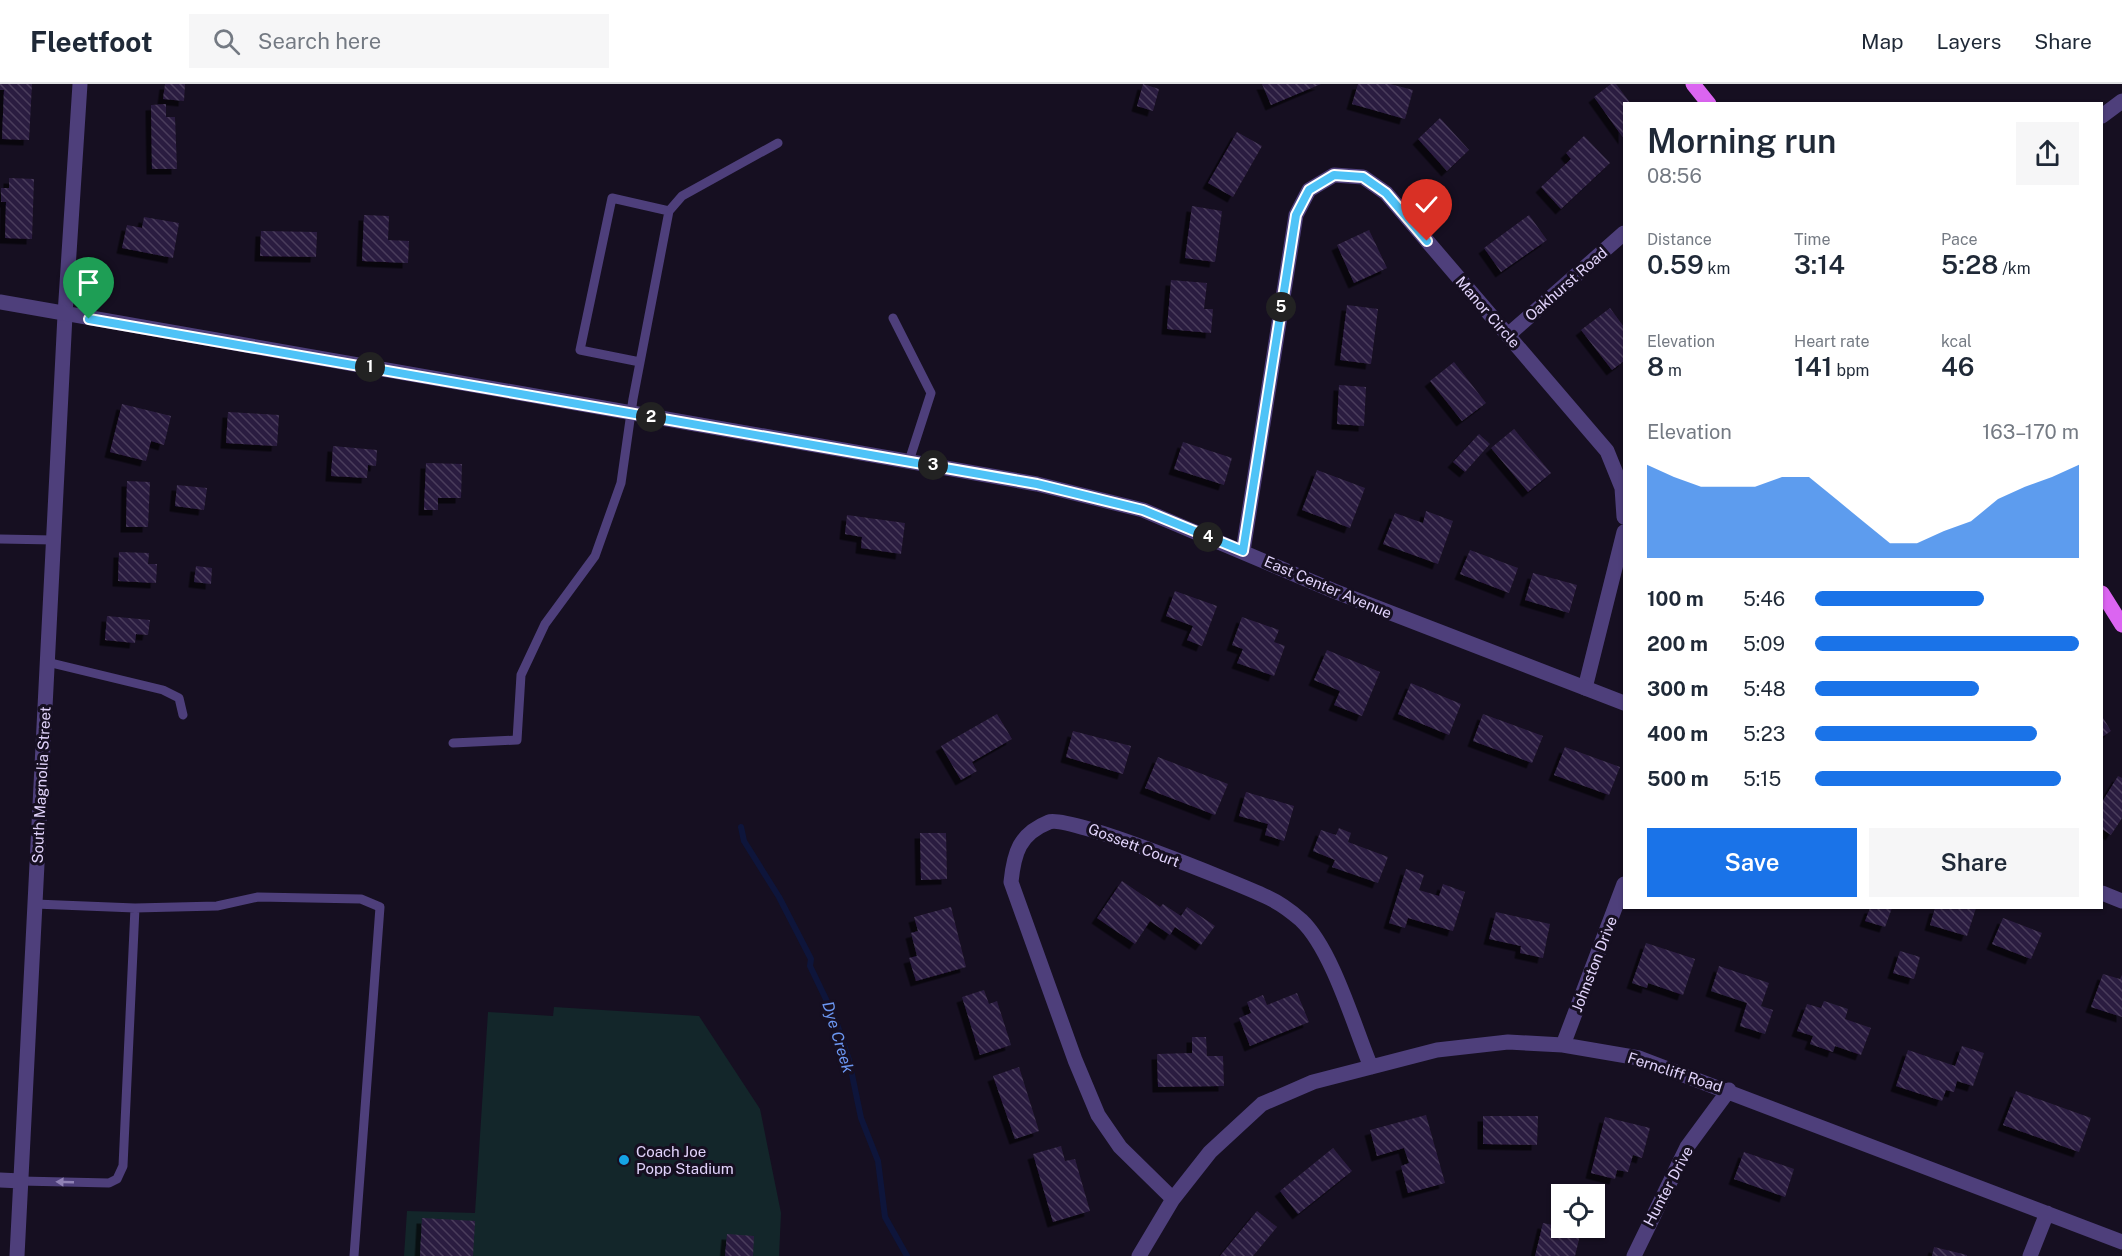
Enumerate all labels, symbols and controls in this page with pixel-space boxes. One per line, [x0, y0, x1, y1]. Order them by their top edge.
search box [189, 14, 609, 68]
text: Fleetfoot [30, 25, 153, 58]
icon: search [210, 25, 243, 58]
text: Search here [258, 28, 381, 54]
text: Map [1861, 29, 1904, 54]
text: Layers [1937, 29, 2001, 54]
text: Share [2034, 29, 2092, 54]
text: Morning run [1647, 122, 1836, 160]
button: share [2016, 122, 2079, 185]
text: 08:56 [1647, 164, 1702, 188]
pin [1401, 179, 1452, 241]
icon: check [1410, 188, 1443, 221]
text: Distance [1647, 230, 1712, 249]
text: Time [1794, 230, 1830, 249]
text: Pace [1941, 230, 1978, 249]
street label: Oakhurst Road [1521, 244, 1611, 324]
text: 0.59 [1647, 249, 1704, 280]
text: 3:14 [1794, 249, 1845, 280]
text: 5:28 [1941, 249, 1998, 280]
pin [63, 257, 114, 319]
text: km [1704, 259, 1730, 278]
text: /km [1998, 259, 2031, 278]
icon: arrive [72, 266, 105, 299]
street label: Manor Circle [1452, 273, 1524, 351]
pin: 5 [1266, 292, 1296, 322]
text: 5 [1276, 297, 1286, 316]
text: Elevation [1647, 332, 1715, 351]
text: Heart rate [1794, 332, 1870, 351]
text: kcal [1941, 332, 1972, 351]
text: 8 [1647, 351, 1664, 382]
text: 141 [1794, 351, 1833, 382]
text: 46 [1941, 351, 1974, 382]
pin: 1 [355, 352, 385, 382]
text: 1 [367, 357, 373, 376]
text: m [1664, 361, 1682, 380]
text: bpm [1833, 361, 1869, 380]
pin: 2 [636, 402, 666, 432]
text: 2 [646, 407, 656, 426]
text: Elevation [1647, 420, 1732, 444]
text: 163–170 m [1982, 420, 2079, 444]
pin: 3 [918, 450, 948, 480]
text: 3 [928, 455, 938, 474]
pin: 4 [1193, 522, 1223, 552]
text: 4 [1203, 527, 1213, 546]
street label: East Center Avenue [1262, 552, 1394, 622]
text: 100 m [1647, 587, 1704, 611]
text: 5:46 [1743, 587, 1785, 611]
text: 200 m [1647, 632, 1708, 656]
text: 5:09 [1743, 632, 1785, 656]
text: 300 m [1647, 677, 1708, 701]
text: 5:48 [1743, 677, 1786, 701]
street label: South Magnolia Street [28, 706, 54, 864]
text: 400 m [1647, 722, 1708, 746]
text: 5:23 [1743, 722, 1785, 746]
text: 500 m [1647, 767, 1709, 791]
text: 5:15 [1743, 767, 1781, 791]
street label: Gossett Court [1086, 820, 1182, 870]
button: Save [1647, 828, 1857, 897]
button: Share [1869, 828, 2079, 897]
street label: Johnston Drive [1568, 914, 1620, 1014]
water label: Dye Creek [818, 999, 858, 1075]
street label: Ferncliff Road [1625, 1049, 1725, 1095]
place label: Coach Joe Popp Stadium [636, 1143, 734, 1177]
street label: Hunter Drive [1640, 1143, 1696, 1229]
marker: Coach Joe Popp Stadium [617, 1153, 631, 1167]
one-way arrow [55, 1177, 74, 1187]
map controls [1551, 1184, 1605, 1238]
button: locate [1551, 1184, 1605, 1238]

